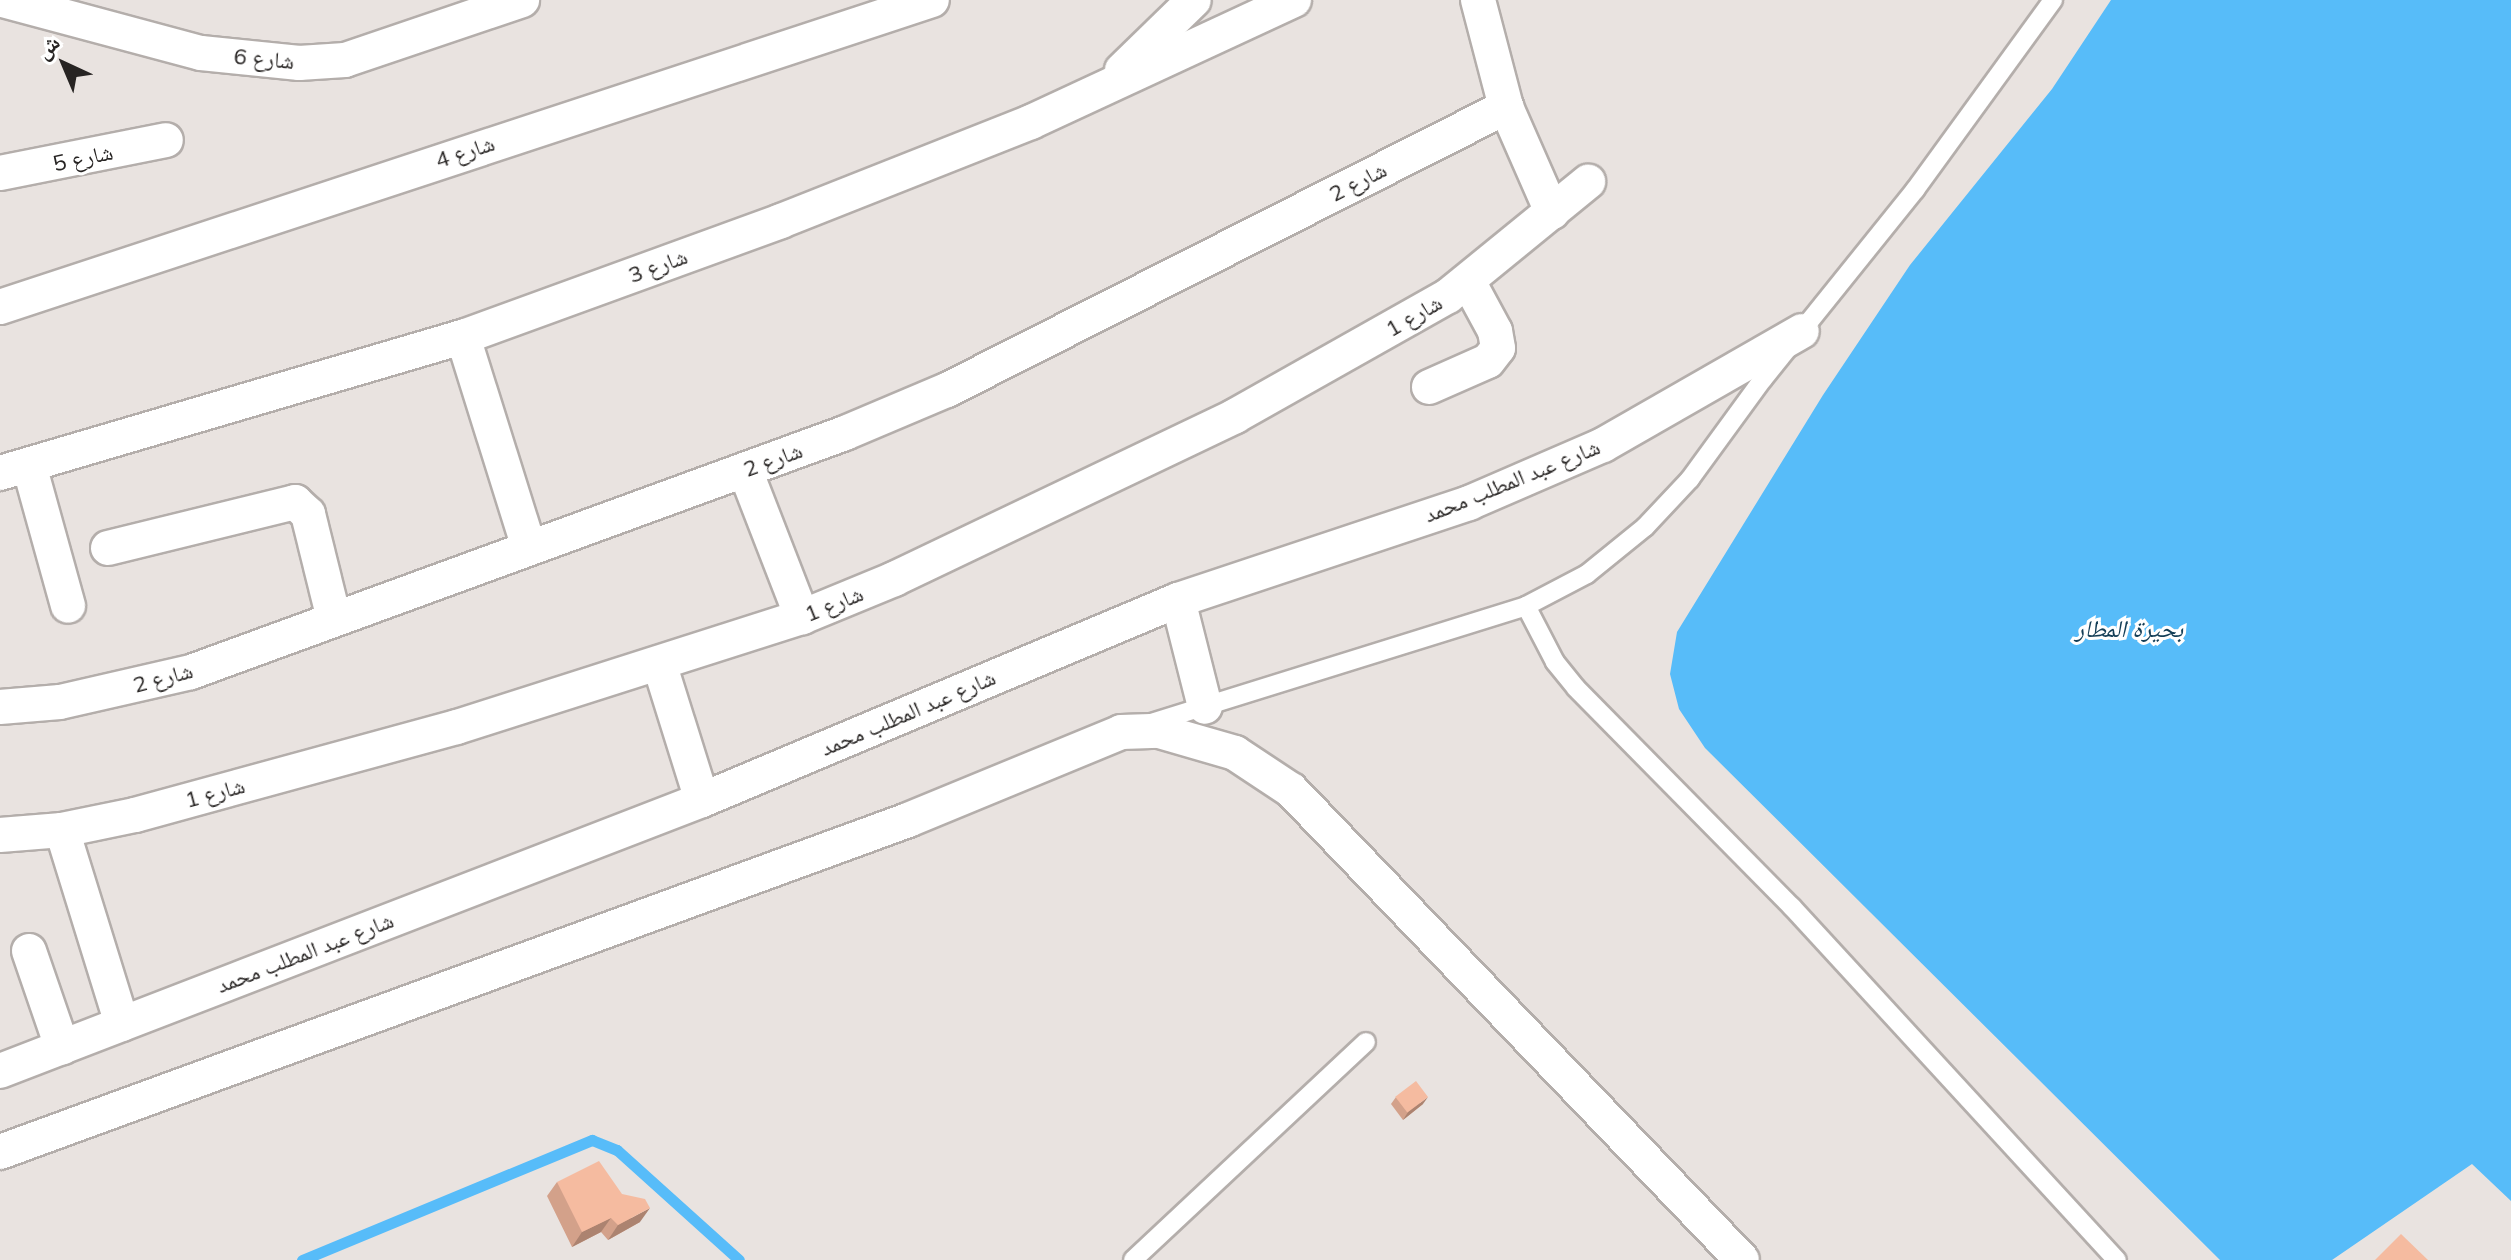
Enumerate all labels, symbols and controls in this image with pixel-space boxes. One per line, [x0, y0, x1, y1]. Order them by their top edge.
north arrow [24, 24, 104, 104]
text: ش [29, 29, 65, 65]
street label: شارع 6 [233, 43, 295, 75]
street label: شارع 4 [432, 130, 498, 174]
street label: شارع 5 [51, 139, 115, 177]
street label: شارع 2 [1325, 156, 1391, 208]
street label: شارع 3 [625, 243, 691, 289]
street label: شارع 1 [1381, 289, 1447, 343]
street label: شارع عبد المطلب محمد [1420, 434, 1604, 528]
street label: شارع 2 [740, 437, 806, 483]
street label: شارع 1 [801, 580, 867, 628]
water label: بحيرة المطار [2075, 615, 2183, 643]
street label: شارع 2 [130, 657, 196, 699]
street label: شارع عبد المطلب محمد [817, 664, 999, 762]
street label: شارع 1 [182, 772, 248, 814]
street label: شارع عبد المطلب محمد [213, 907, 397, 999]

